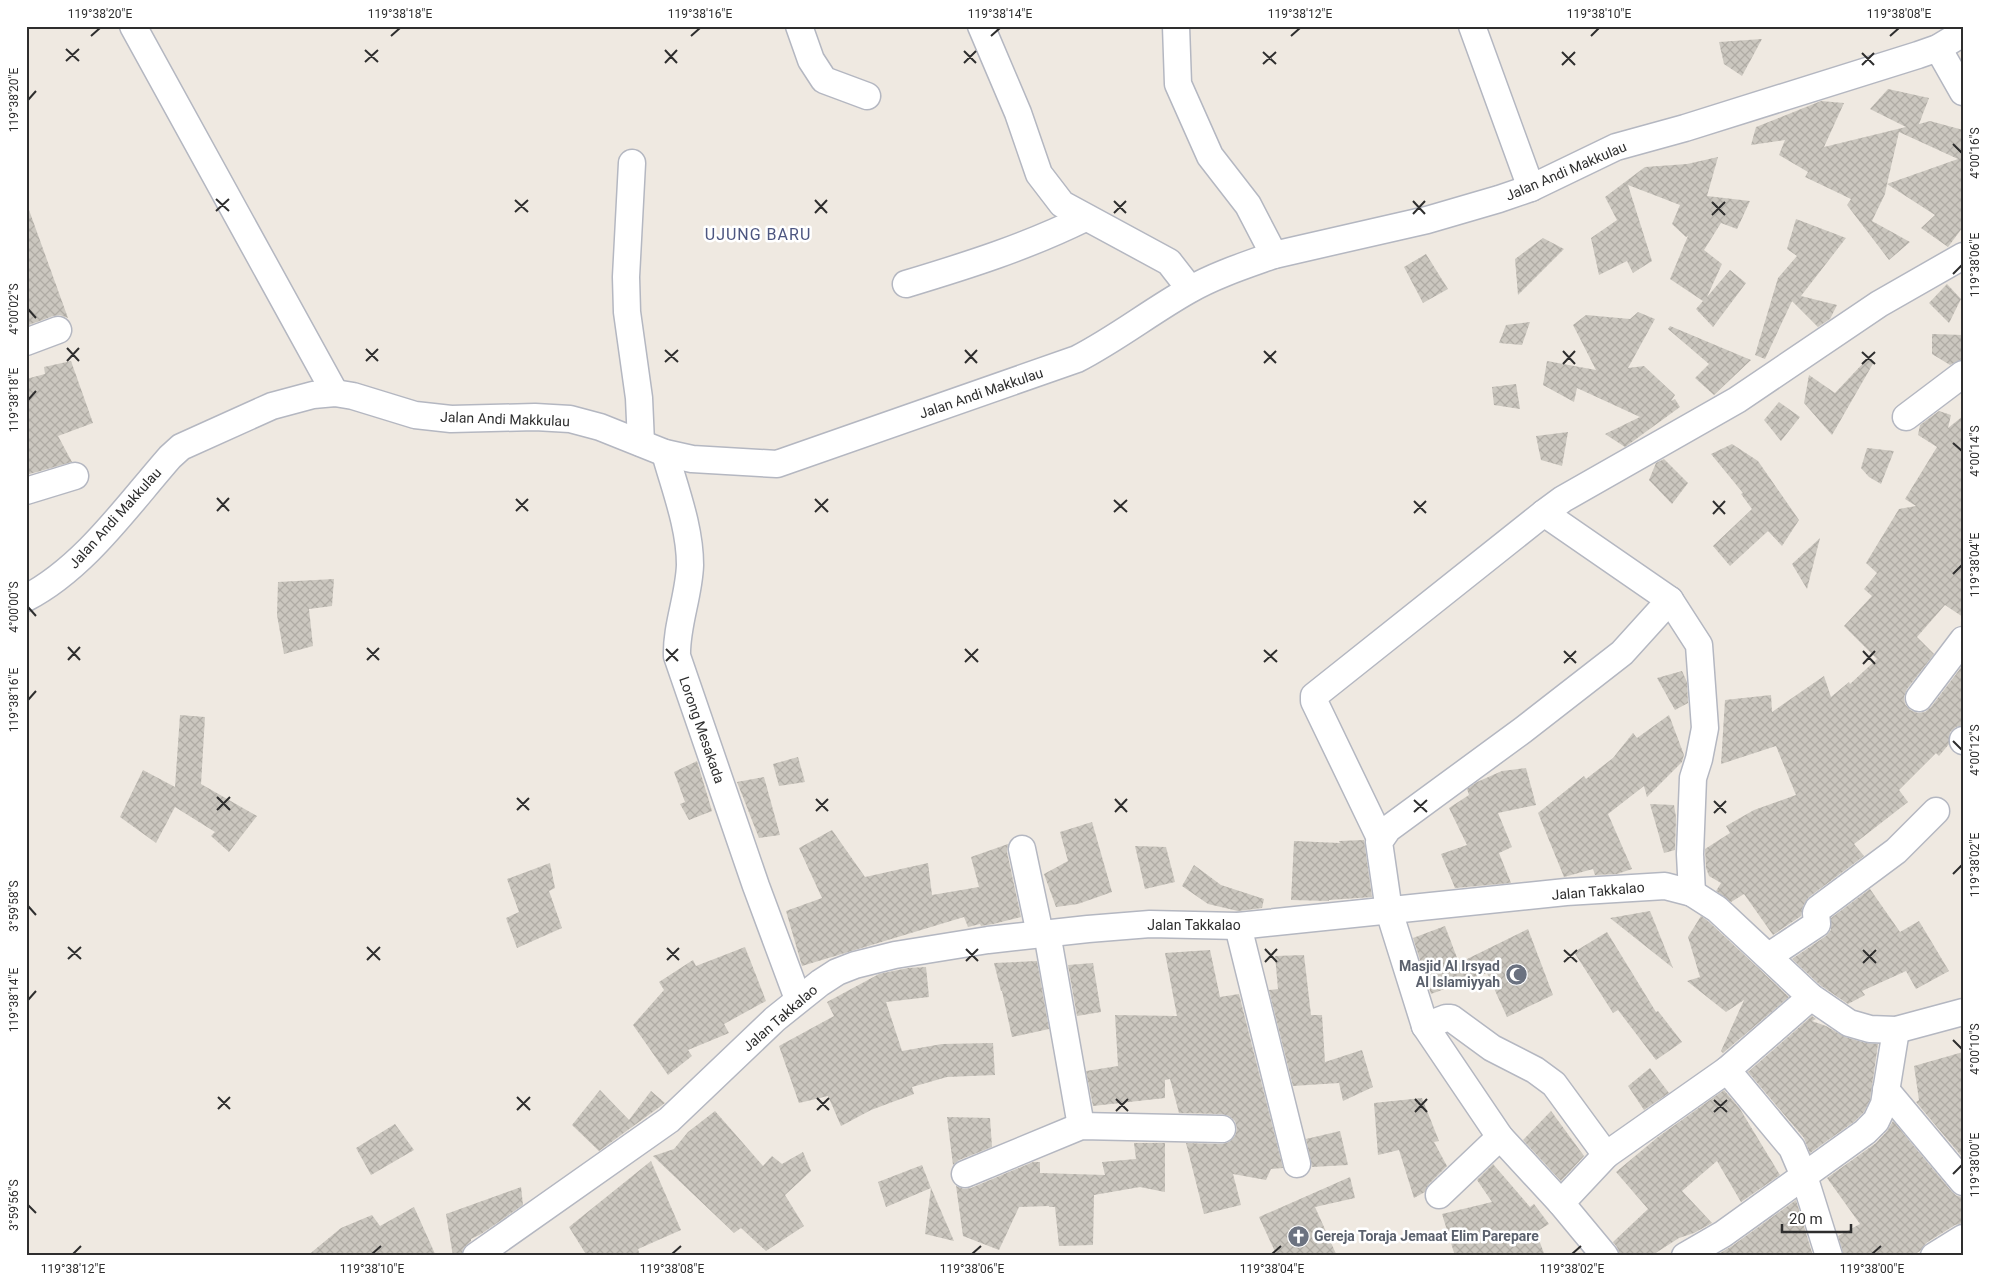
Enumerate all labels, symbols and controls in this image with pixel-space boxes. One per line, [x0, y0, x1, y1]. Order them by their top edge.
text: 119°38'20"E [68, 7, 132, 21]
text: 119°38'18"E [368, 7, 432, 21]
text: 119°38'16"E [668, 7, 732, 21]
text: 119°38'14"E [968, 7, 1032, 21]
text: 119°38'12"E [1268, 7, 1332, 21]
text: 119°38'10"E [1567, 7, 1631, 21]
text: 119°38'08"E [1867, 7, 1931, 21]
text: 119°38'20"E [7, 68, 21, 132]
text: 4°00'16"S [1968, 127, 1982, 179]
street label: Jalan Andi Makkulau [1503, 138, 1629, 204]
district label: UJUNG BARU [705, 225, 811, 244]
text: 119°38'06"E [1968, 233, 1982, 297]
text: 4°00'02"S [7, 283, 21, 335]
street label: Jalan Andi Makkulau [917, 364, 1045, 422]
text: 119°38'18"E [7, 368, 21, 432]
street label: Jalan Andi Makkulau [440, 409, 570, 429]
text: 4°00'14"S [1968, 425, 1982, 477]
street label: Jalan Andi Makkulau [66, 464, 164, 572]
text: 119°38'04"E [1968, 533, 1982, 597]
text: 4°00'00"S [7, 581, 21, 633]
text: 119°38'16"E [7, 668, 21, 732]
street label: Lorong Mesakada [676, 674, 728, 786]
text: 4°00'12"S [1968, 724, 1982, 776]
text: 119°38'02"E [1968, 833, 1982, 897]
street label: Jalan Takkalao [1551, 879, 1645, 903]
text: 3°59'58"S [7, 880, 21, 932]
street label: Jalan Takkalao [1147, 917, 1241, 933]
place label: Masjid Al Irsyad Al Islamiyyah [1399, 958, 1500, 990]
mosque icon: Masjid Al Irsyad Al Islamiyyah [1504, 962, 1528, 986]
text: 119°38'14"E [7, 968, 21, 1032]
street label: Jalan Takkalao [740, 981, 820, 1055]
text: 4°00'10"S [1968, 1023, 1982, 1075]
text: 119°38'00"E [1968, 1133, 1982, 1197]
text: 3°59'56"S [7, 1179, 21, 1231]
scale bar [1782, 1202, 1850, 1234]
text: 20 m [1789, 1210, 1823, 1228]
church icon: Gereja Toraja Jemaat Elim Parepare [1286, 1224, 1310, 1248]
place label: Gereja Toraja Jemaat Elim Parepare [1314, 1228, 1539, 1244]
text: 119°38'12"E [41, 1262, 105, 1276]
text: 119°38'10"E [340, 1262, 404, 1276]
text: 119°38'08"E [640, 1262, 704, 1276]
text: 119°38'06"E [940, 1262, 1004, 1276]
text: 119°38'04"E [1240, 1262, 1304, 1276]
text: 119°38'02"E [1540, 1262, 1604, 1276]
text: 119°38'00"E [1840, 1262, 1904, 1276]

